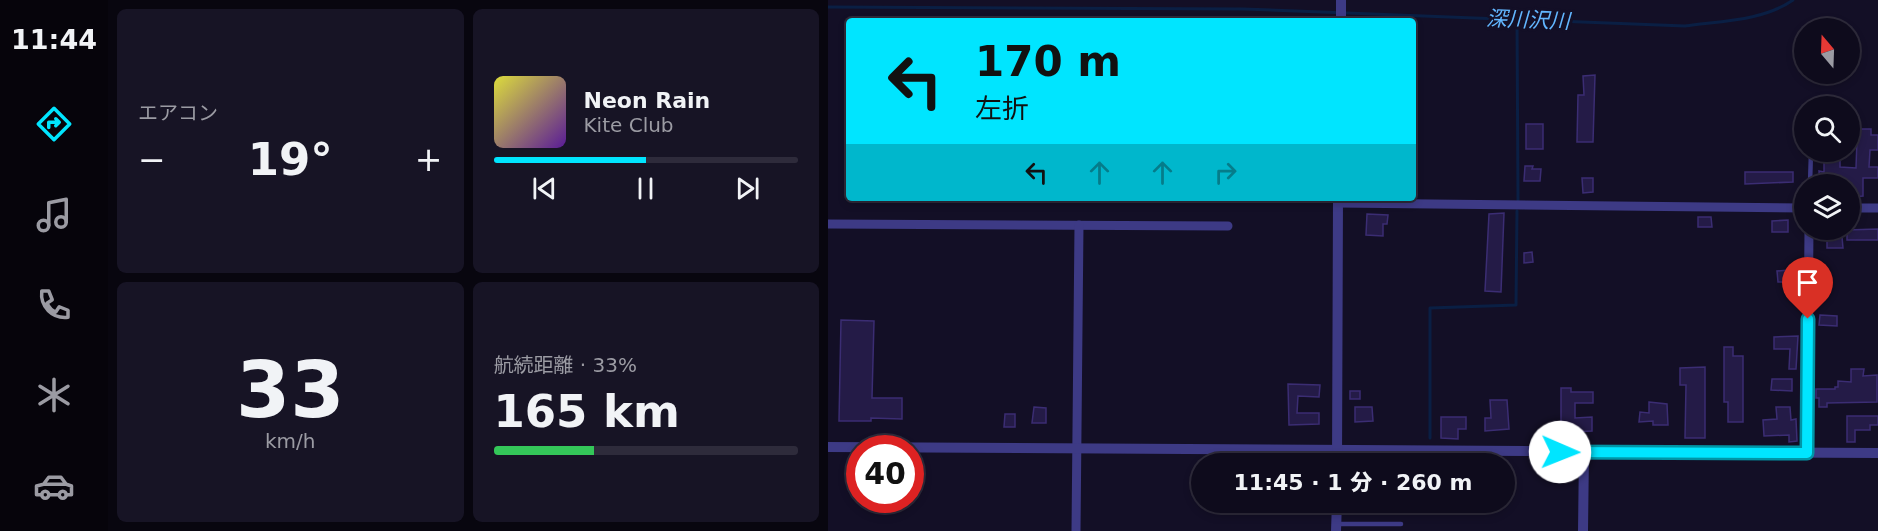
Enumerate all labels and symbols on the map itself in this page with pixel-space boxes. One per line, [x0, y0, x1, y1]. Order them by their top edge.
water label: 深川沢川 [1486, 7, 1572, 34]
north arrow [1794, 18, 1860, 84]
pin [1782, 257, 1833, 319]
position arrow [1528, 420, 1592, 484]
speed limit sign: 40 [846, 435, 924, 513]

